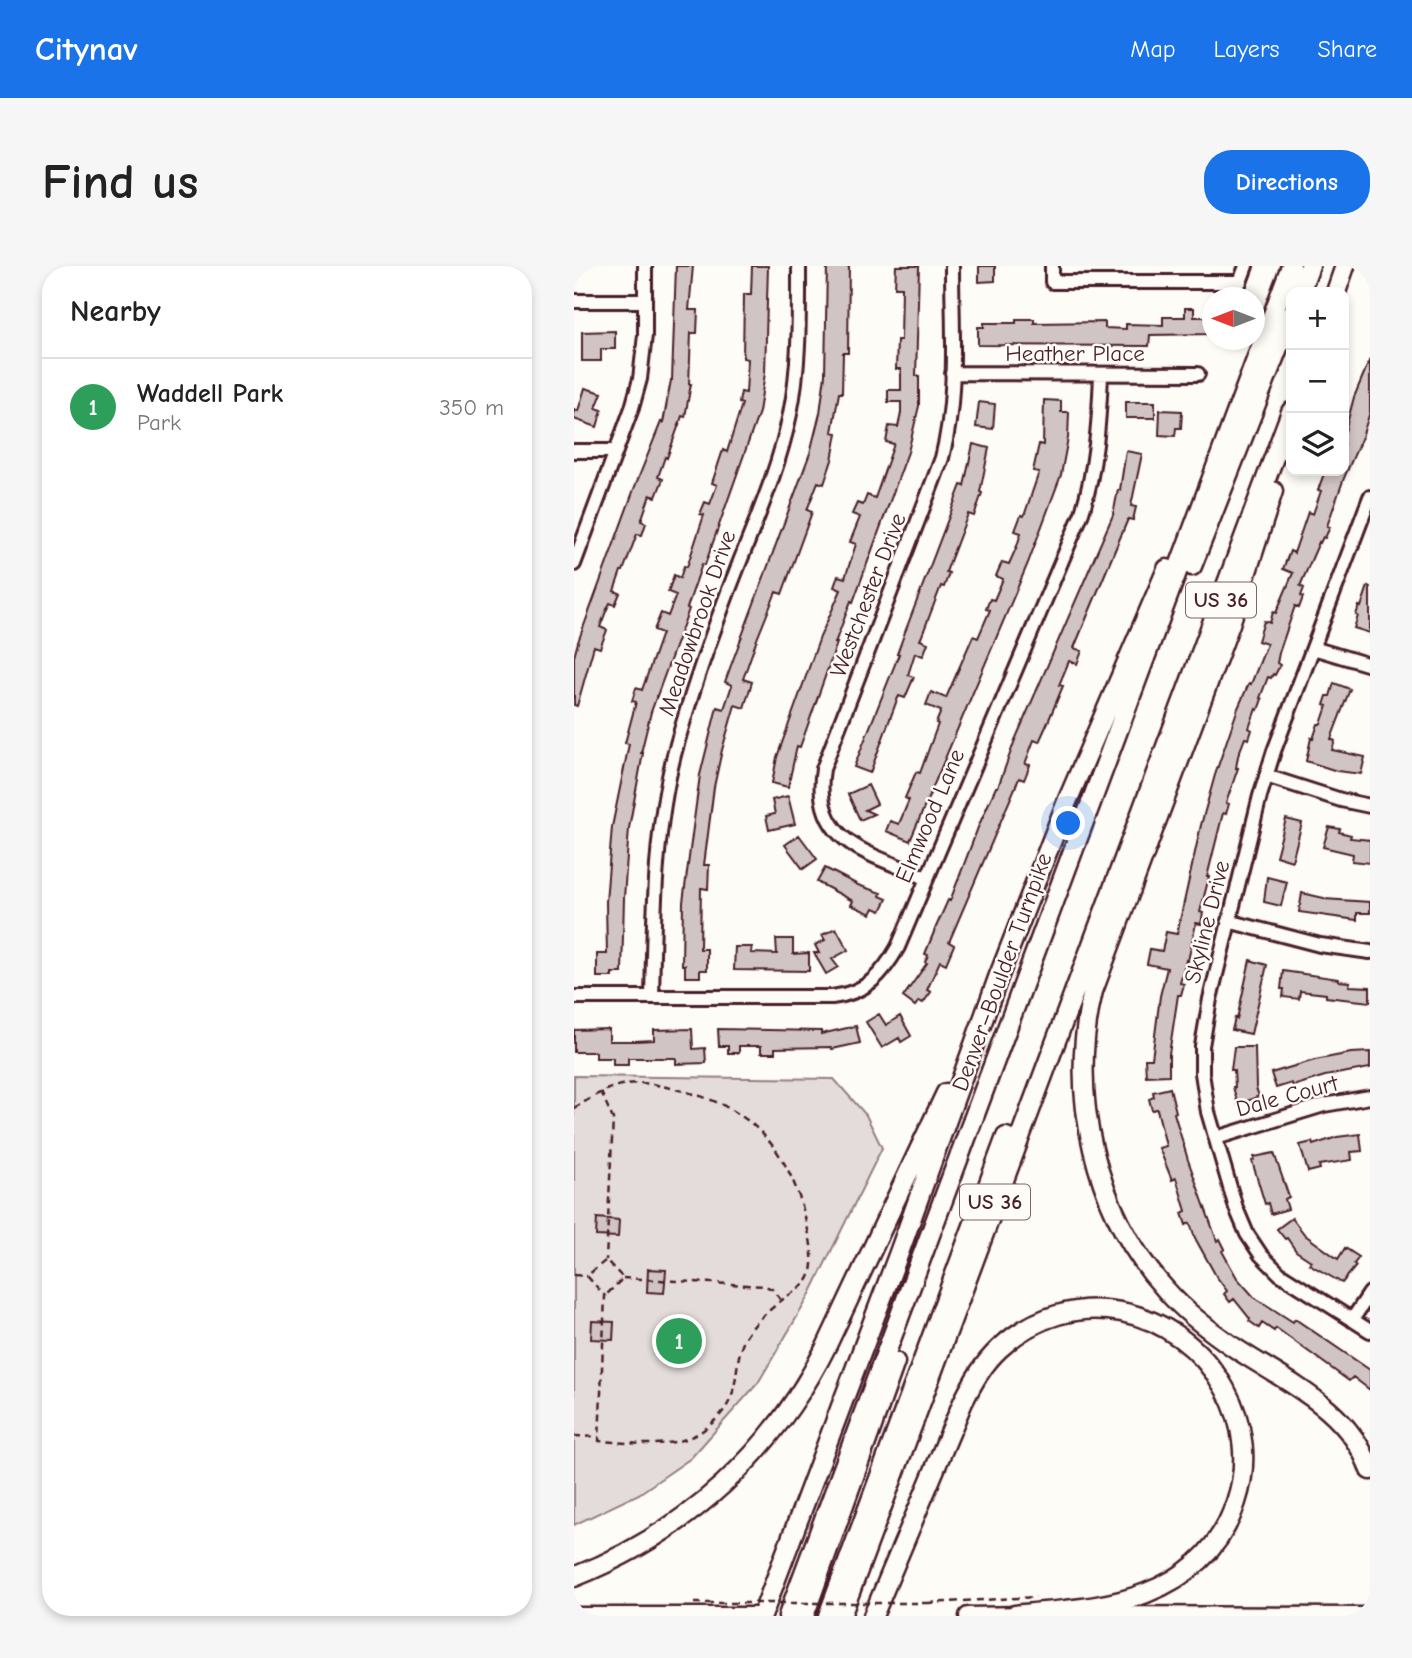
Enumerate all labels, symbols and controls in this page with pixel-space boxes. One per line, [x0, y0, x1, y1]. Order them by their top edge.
text: Citynav [35, 30, 138, 68]
text: Map [1130, 35, 1176, 63]
text: Layers [1214, 35, 1279, 63]
text: Share [1317, 35, 1377, 63]
button: Directions [1204, 150, 1370, 214]
text: Find us [42, 154, 198, 210]
north arrow [1202, 287, 1265, 350]
map controls [1286, 287, 1349, 476]
button: + [1286, 287, 1349, 350]
text: Nearby [70, 294, 161, 329]
street label: Heather Place [1005, 340, 1145, 367]
button: − [1286, 350, 1349, 413]
text: Waddell Park [137, 379, 283, 409]
text: 1 [88, 394, 98, 421]
text: 350 m [439, 394, 504, 421]
text: Park [137, 409, 181, 436]
button: layers [1286, 413, 1349, 476]
street label: Westchester Drive [824, 509, 912, 681]
street label: Meadowbrook Drive [653, 527, 741, 719]
road number: US 36 [1186, 582, 1256, 618]
street label: Elmwood Lane [890, 745, 970, 887]
your location [1051, 806, 1085, 840]
street label: Denver–Boulder Turnpike [946, 849, 1058, 1095]
street label: Skyline Drive [1179, 858, 1235, 986]
street label: Dale Court [1233, 1069, 1342, 1123]
road number: US 36 [960, 1184, 1030, 1220]
pin: 1 [656, 1315, 702, 1367]

